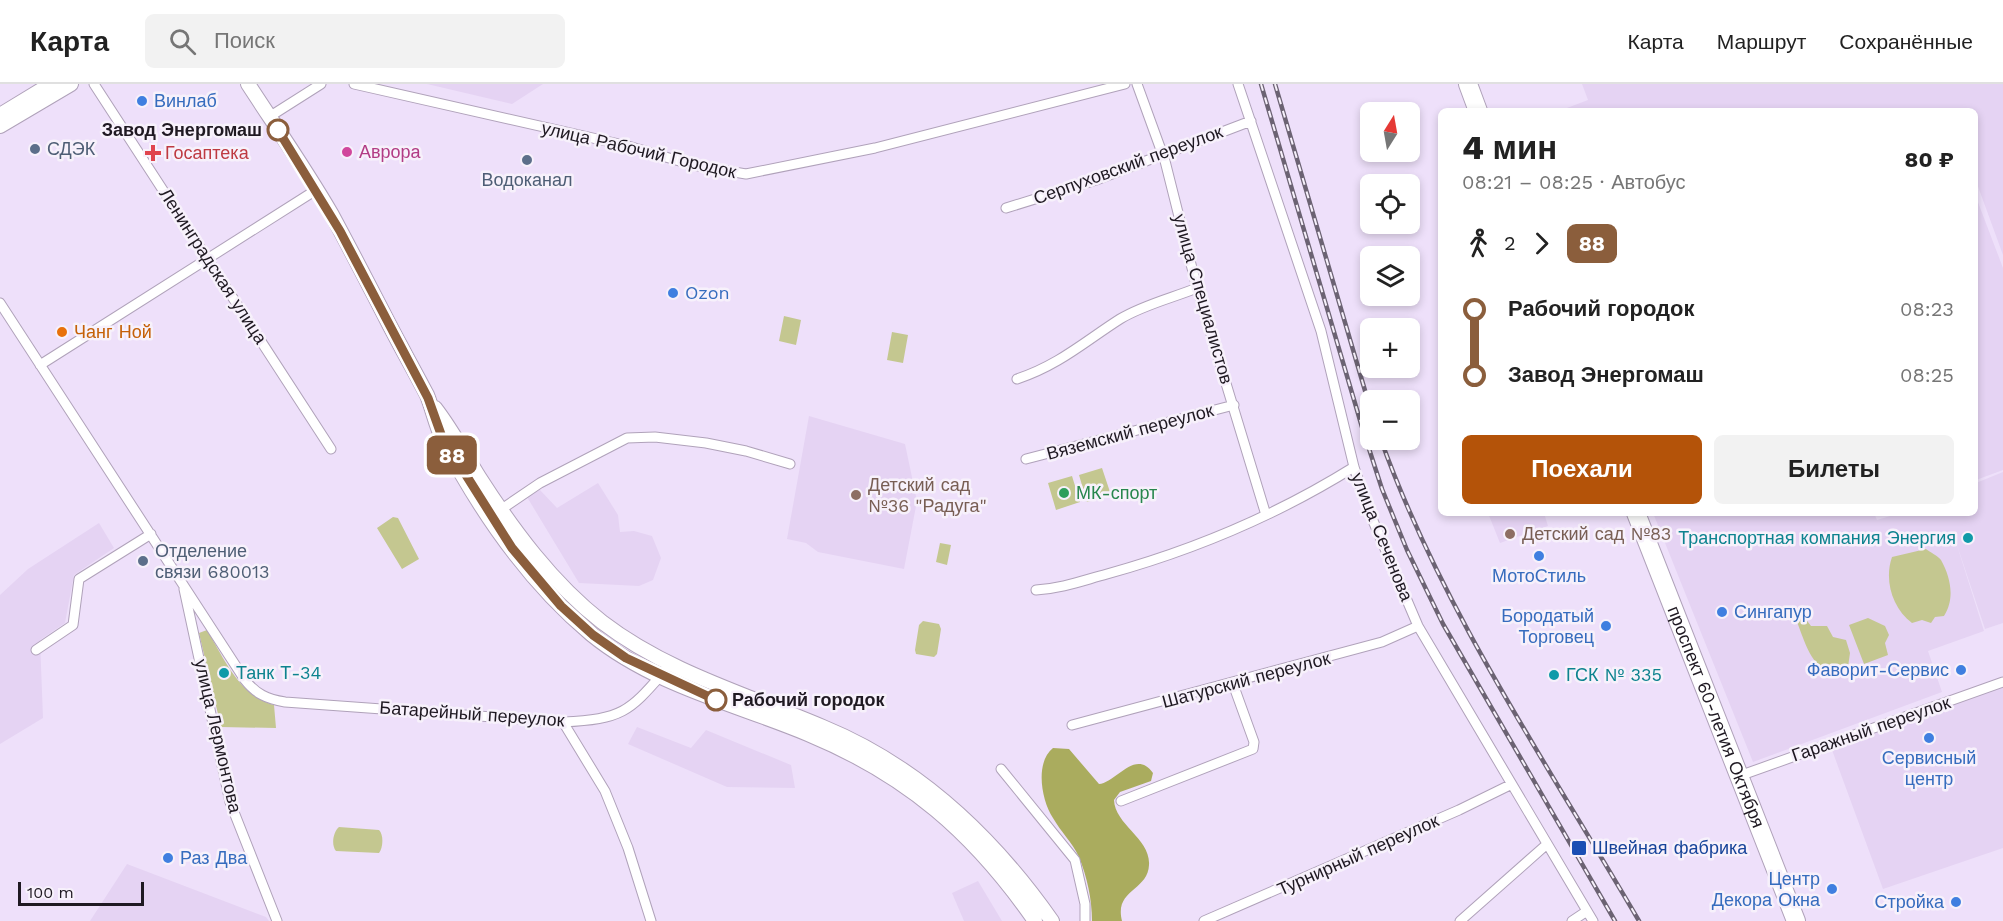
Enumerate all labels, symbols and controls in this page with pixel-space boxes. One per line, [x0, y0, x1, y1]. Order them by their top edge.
search box [145, 14, 565, 68]
text: Карта [30, 25, 109, 58]
icon: search [166, 25, 199, 58]
text: Поиск [214, 28, 275, 53]
text: Карта [1628, 29, 1684, 54]
text: Маршрут [1717, 29, 1806, 54]
text: Сохранённые [1839, 29, 1973, 54]
place label: Винлаб [154, 90, 217, 111]
marker: Винлаб [135, 94, 149, 108]
north arrow [1360, 102, 1420, 162]
map controls [1360, 102, 1420, 450]
street label: улица Рабочий Городок [540, 117, 739, 182]
place label: Завод Энергомаш [102, 119, 262, 140]
marker: Завод Энергомаш [267, 119, 289, 141]
street label: Серпуховский переулок [1030, 120, 1225, 209]
text: 4 мин [1462, 128, 1557, 167]
place label: СДЭК [47, 138, 96, 159]
place label: Аврора [359, 141, 422, 162]
marker: СДЭК [28, 142, 42, 156]
place label: Госаптека [165, 142, 250, 163]
marker: Аврора [340, 145, 354, 159]
marker: Госаптека [146, 146, 160, 160]
text: 80 ₽ [1905, 147, 1954, 172]
marker: Водоканал [520, 153, 534, 167]
place label: Водоканал [482, 169, 572, 190]
text: 08:21 – 08:25 · Автобус [1462, 170, 1686, 194]
button: locate [1360, 174, 1420, 234]
street label: Ленинградская улица [155, 184, 272, 348]
street label: улица Специалистов [1169, 211, 1238, 386]
icon: walk [1462, 227, 1495, 260]
icon: forward [1525, 227, 1558, 260]
text: 2 [1504, 231, 1516, 255]
text: 88 [1579, 231, 1605, 256]
button: layers [1360, 246, 1420, 306]
place label: Ozon [685, 282, 730, 303]
marker: Ozon [666, 286, 680, 300]
text: Рабочий городок [1508, 296, 1695, 321]
text: 08:23 [1900, 297, 1954, 321]
button: + [1360, 318, 1420, 378]
place label: Чанг Ной [74, 321, 152, 342]
marker: Чанг Ной [55, 325, 69, 339]
text: Завод Энергомаш [1508, 362, 1704, 387]
text: 08:25 [1900, 363, 1954, 387]
button: − [1360, 390, 1420, 450]
street label: Вяземский переулок [1044, 399, 1216, 464]
button: Поехали [1462, 435, 1702, 504]
button: Билеты [1714, 435, 1954, 504]
line badge: 88 [425, 436, 479, 475]
text: 88 [439, 443, 465, 468]
street label: улица Сеченова [1347, 469, 1418, 605]
place label: Детский сад №36 "Радуга" [868, 474, 987, 516]
place label: МК-спорт [1076, 482, 1157, 503]
marker: МК-спорт [1057, 486, 1071, 500]
marker: Детский сад №36 "Радуга" [849, 488, 863, 502]
place label: Детский сад №83 [1522, 523, 1671, 544]
marker: Детский сад №83 [1503, 527, 1517, 541]
place label: Транспортная компания Энергия [1678, 527, 1956, 548]
marker: Транспортная компания Энергия [1961, 531, 1975, 545]
place label: Отделение связи 680013 [155, 540, 270, 582]
marker: МотоСтиль [1532, 549, 1546, 563]
marker: Отделение связи 680013 [136, 554, 150, 568]
place label: МотоСтиль [1492, 565, 1586, 586]
place label: Сингапур [1734, 601, 1812, 622]
street label: проспект 60-летия Октября [1663, 603, 1769, 831]
place label: Бородатый Торговец [1501, 605, 1594, 647]
marker: Сингапур [1715, 605, 1729, 619]
marker: Бородатый Торговец [1599, 619, 1613, 633]
street label: Шатурский переулок [1159, 647, 1332, 712]
street label: улица Лермонтова [191, 657, 247, 816]
place label: Фаворит-Сервис [1807, 659, 1949, 680]
place label: Танк Т-34 [236, 662, 322, 683]
marker: Фаворит-Сервис [1954, 663, 1968, 677]
place label: ГСК № 335 [1566, 664, 1662, 685]
marker: Танк Т-34 [217, 666, 231, 680]
marker: ГСК № 335 [1547, 668, 1561, 682]
marker: Рабочий городок [705, 689, 727, 711]
place label: Рабочий городок [732, 689, 886, 710]
street label: Гаражный переулок [1789, 691, 1953, 766]
street label: Батарейный переулок [379, 697, 565, 730]
marker: Сервисный центр [1922, 731, 1936, 745]
place label: Сервисный центр [1882, 747, 1976, 789]
street label: Турнирный переулок [1274, 809, 1442, 900]
place label: Швейная фабрика [1592, 837, 1748, 858]
marker: Швейная фабрика [1570, 839, 1588, 857]
place label: Раз Два [180, 847, 248, 868]
marker: Раз Два [161, 851, 175, 865]
place label: Центр Декора Окна [1712, 868, 1821, 910]
scale bar [18, 879, 144, 906]
marker: Центр Декора Окна [1825, 882, 1839, 896]
text: 100 m [27, 883, 74, 902]
place label: Стройка [1874, 891, 1945, 912]
marker: Стройка [1949, 895, 1963, 909]

